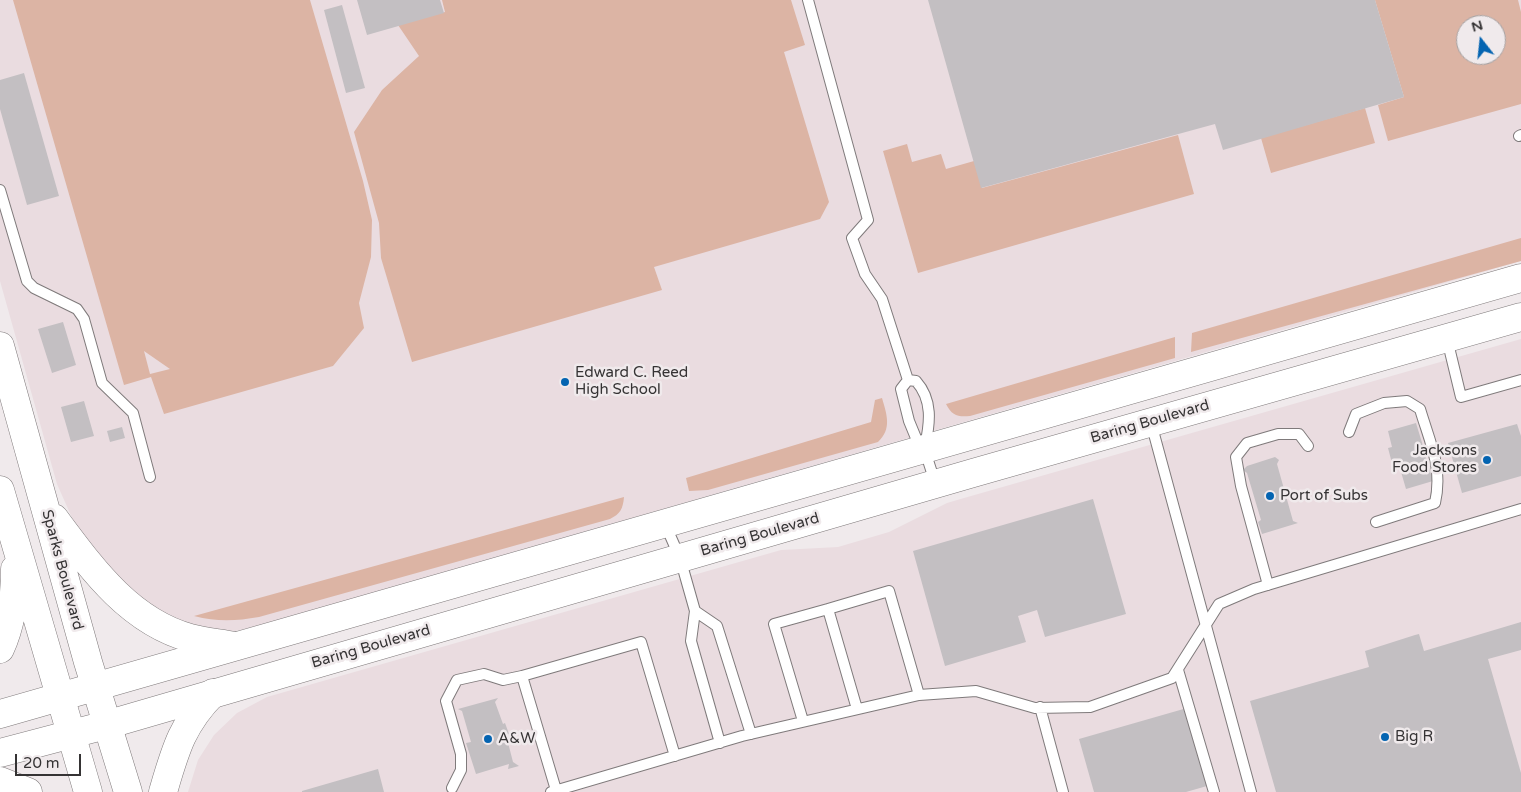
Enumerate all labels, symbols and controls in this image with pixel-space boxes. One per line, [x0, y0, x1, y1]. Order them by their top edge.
north arrow [1456, 15, 1506, 65]
text: N [1469, 16, 1485, 36]
place label: Edward C. Reed High School [575, 364, 688, 399]
marker: Edward C. Reed High School [559, 376, 571, 388]
street label: Baring Boulevard [1088, 396, 1212, 448]
place label: Jacksons Food Stores [1392, 442, 1477, 477]
marker: Jacksons Food Stores [1481, 454, 1493, 466]
place label: Port of Subs [1280, 487, 1368, 505]
marker: Port of Subs [1264, 490, 1276, 502]
street label: Sparks Boulevard [37, 508, 87, 632]
street label: Baring Boulevard [698, 509, 822, 561]
street label: Baring Boulevard [309, 621, 433, 673]
place label: Big R [1395, 728, 1433, 746]
place label: A&W [498, 730, 535, 748]
marker: Big R [1379, 731, 1391, 743]
marker: A&W [482, 733, 494, 745]
scale bar [18, 744, 84, 776]
text: 20 m [23, 754, 60, 772]

